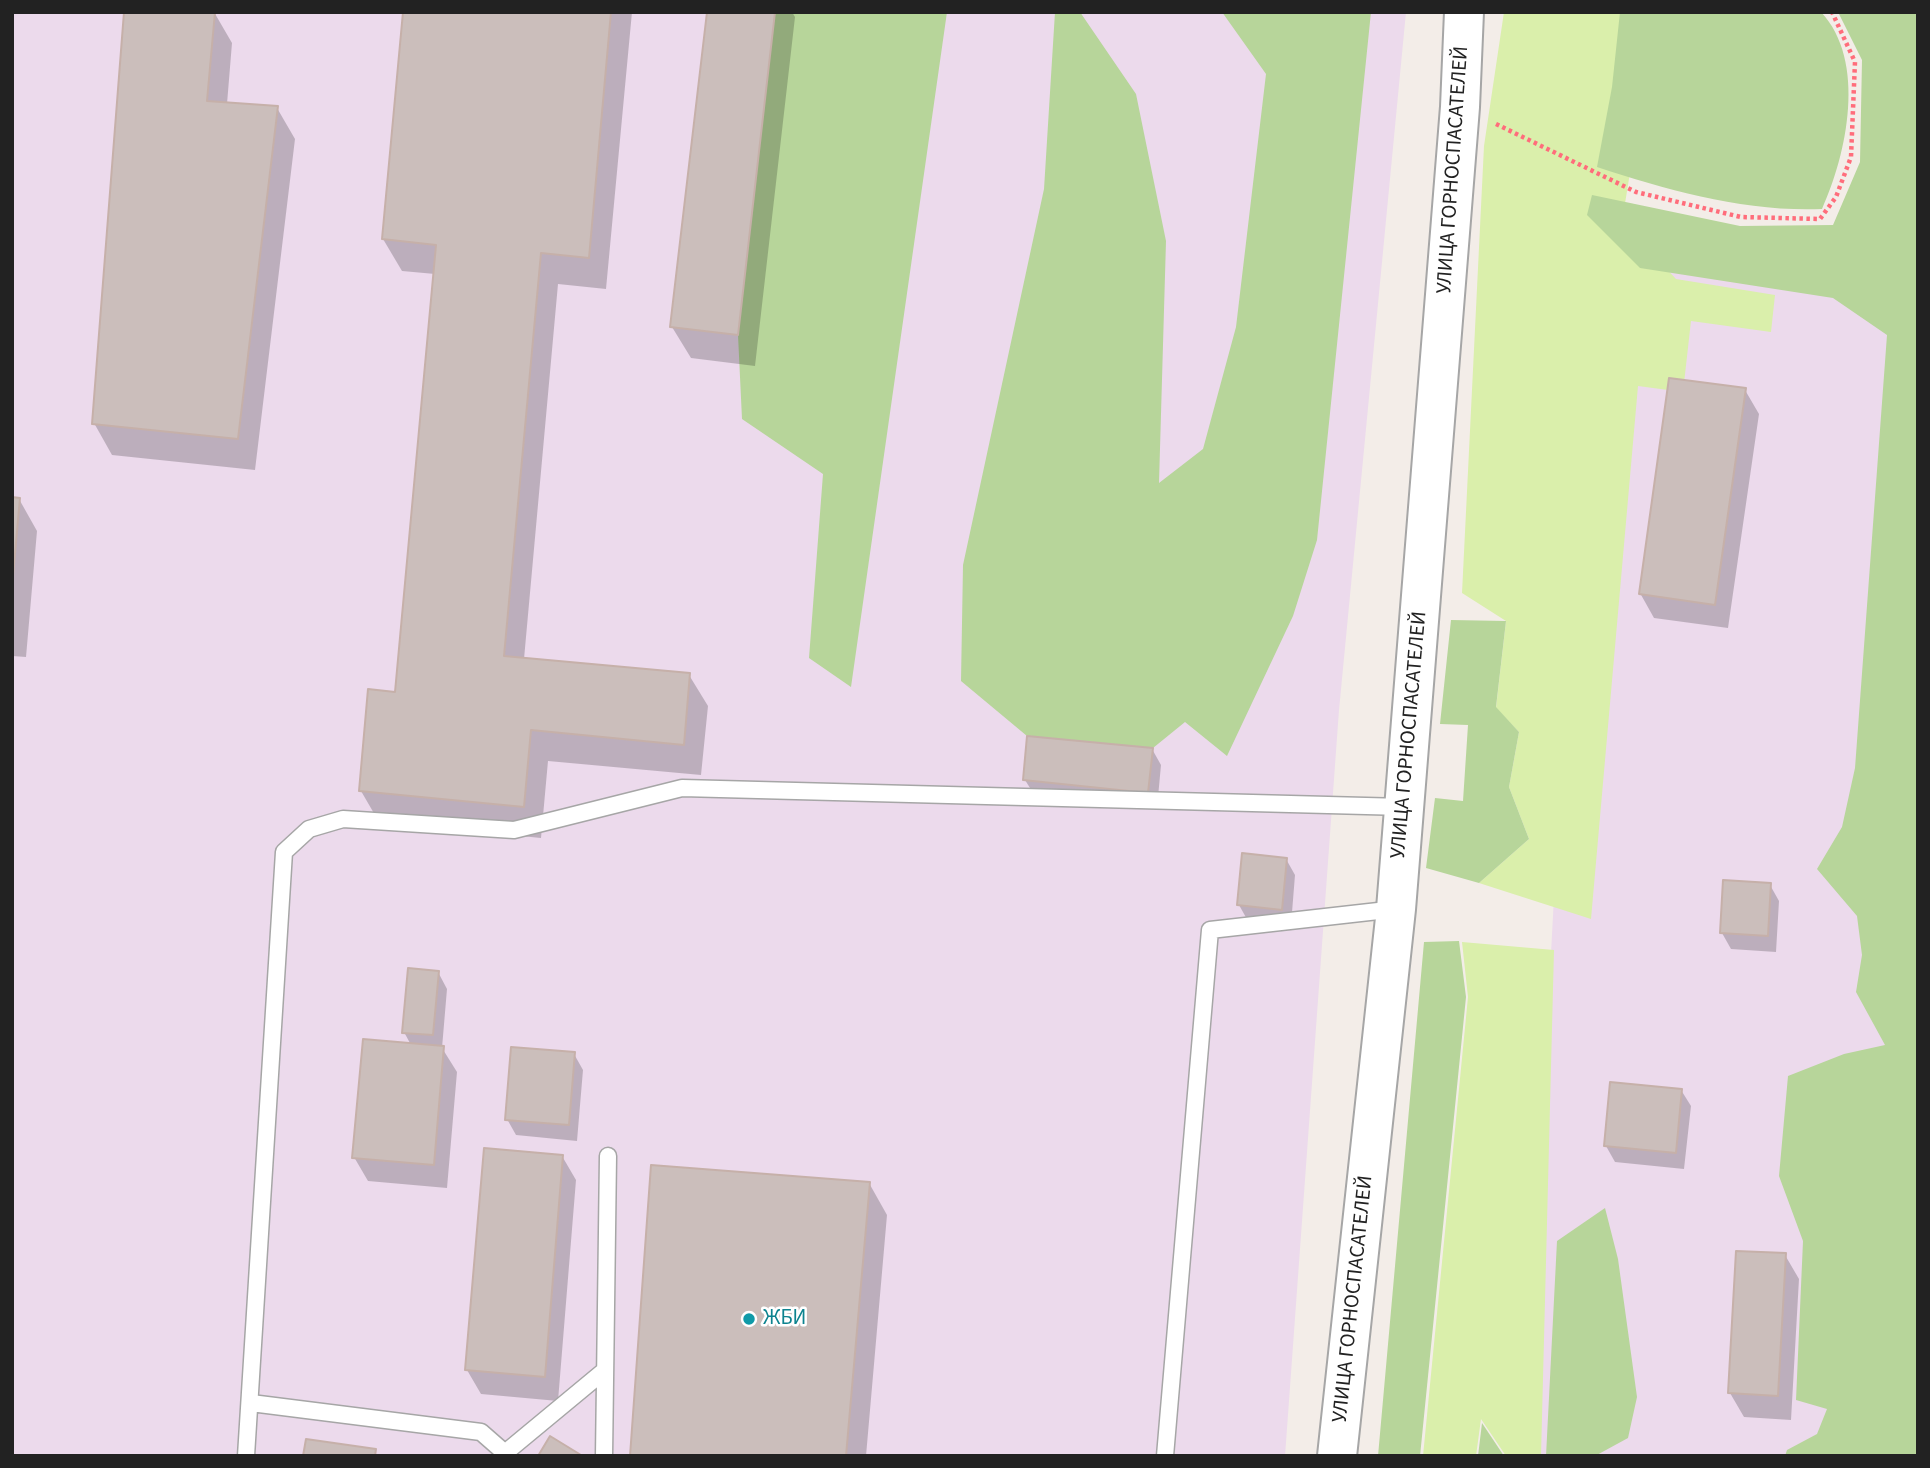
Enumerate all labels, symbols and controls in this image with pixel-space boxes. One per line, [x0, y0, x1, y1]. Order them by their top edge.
street label: УЛИЦА ГОРНОСПАСАТЕЛЕЙ [1433, 45, 1475, 295]
street label: УЛИЦА ГОРНОСПАСАТЕЛЕЙ [1387, 610, 1433, 860]
street label: УЛИЦА ГОРНОСПАСАТЕЛЕЙ [1328, 1174, 1380, 1424]
place label: ЖБИ [763, 1306, 806, 1332]
marker: ЖБИ [741, 1311, 757, 1327]

